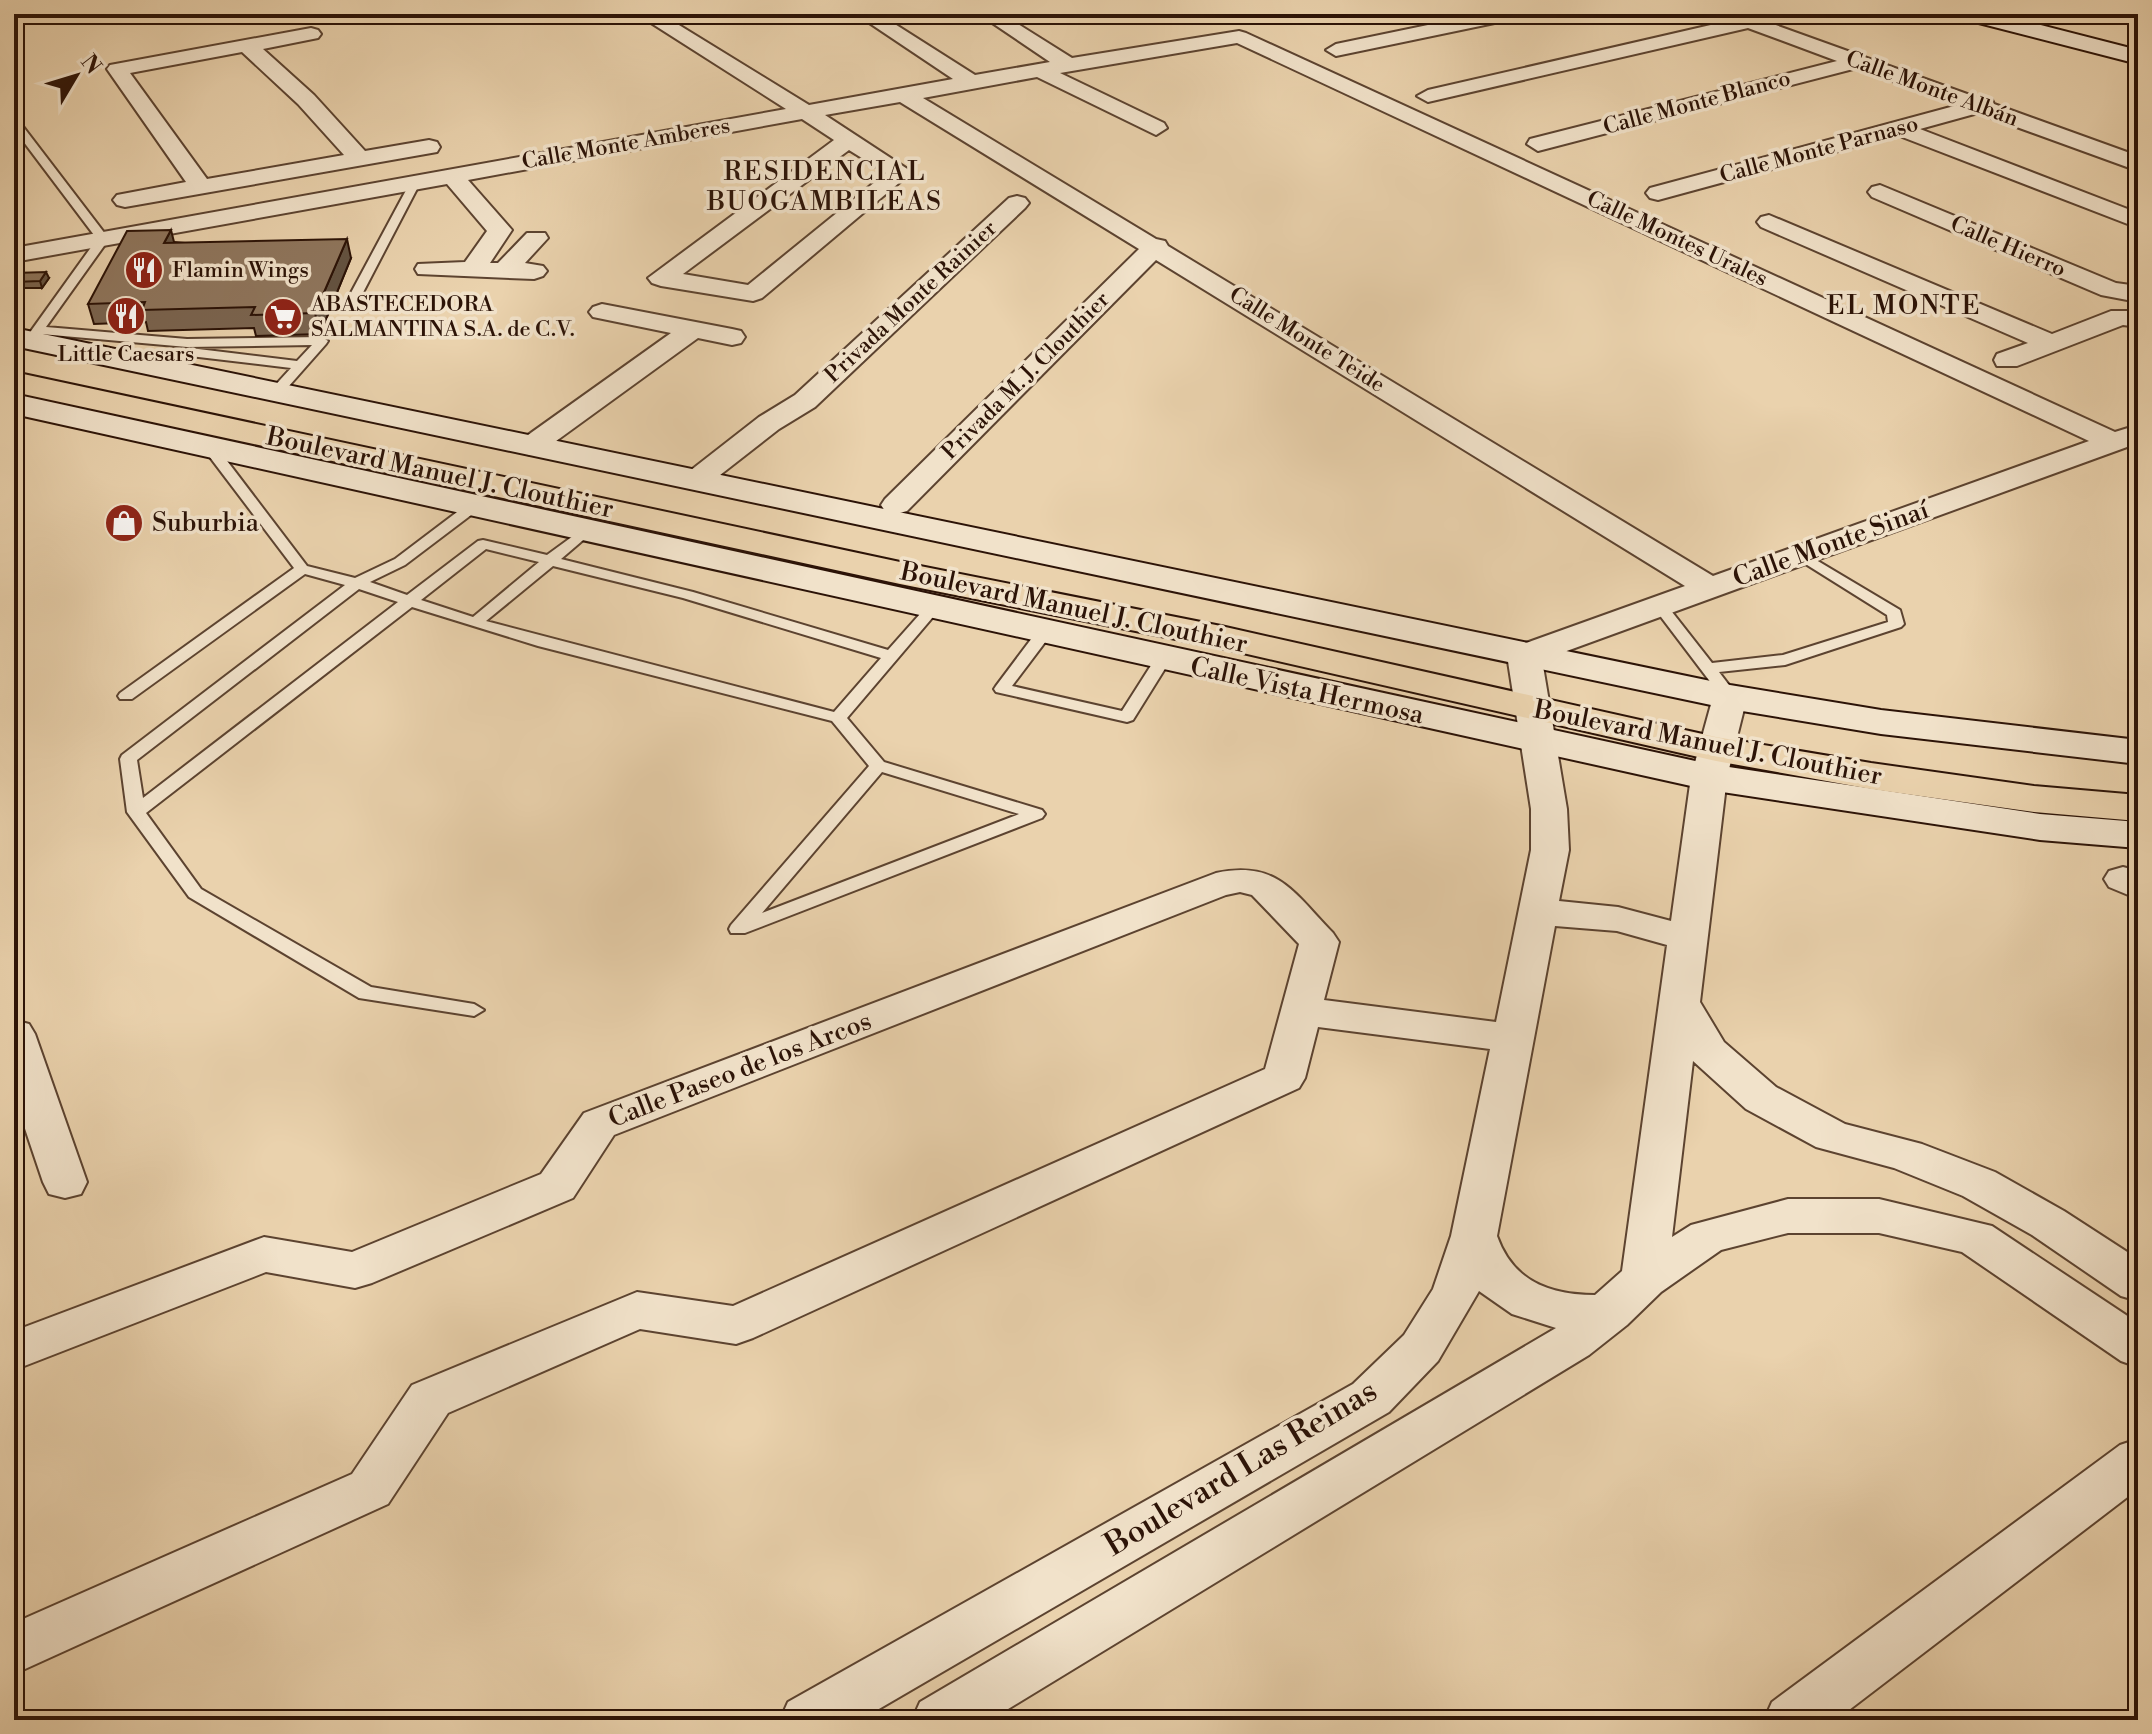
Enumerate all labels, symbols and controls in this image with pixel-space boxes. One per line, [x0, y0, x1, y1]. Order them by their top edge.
north arrow [36, 36, 116, 116]
street label: Calle Monte Albán [1842, 45, 2022, 133]
text: N [75, 49, 107, 80]
street label: Calle Monte Blanco [1600, 65, 1794, 141]
street label: Calle Monte Parnaso [1717, 111, 1921, 189]
street label: Calle Monte Amberes [520, 112, 732, 176]
district label: RESIDENCIAL BUOGAMBILEAS [706, 156, 943, 218]
street label: Calle Montes Urales [1582, 185, 1772, 293]
street label: Calle Hierro [1946, 211, 2070, 283]
street label: Privada Monte Rainier [819, 215, 1003, 389]
restaurant icon: Flamin Wings [123, 249, 165, 291]
place label: Flamin Wings [172, 257, 309, 284]
street label: Calle Monte Teide [1224, 281, 1390, 399]
street label: Privada M. J. Clouthier [936, 286, 1116, 466]
district label: EL MONTE [1826, 290, 1982, 322]
place label: ABASTECEDORA SALMANTINA S.A. de C.V. [310, 291, 575, 343]
restaurant icon: Little Caesars [105, 295, 147, 337]
supermarket icon: ABASTECEDORA SALMANTINA S.A. de C.V. [262, 296, 304, 338]
place label: Little Caesars [58, 341, 194, 368]
street label: Boulevard Manuel J. Clouthier [263, 420, 616, 525]
street label: Calle Monte Sinaí [1729, 493, 1935, 594]
shop icon: Suburbia [103, 502, 145, 544]
place label: Suburbia [152, 507, 260, 539]
street label: Boulevard Manuel J. Clouthier [897, 555, 1250, 660]
street label: Calle Vista Hermosa [1187, 651, 1428, 732]
street label: Boulevard Manuel J. Clouthier [1530, 693, 1885, 792]
street label: Calle Paseo de los Arcos [604, 1005, 876, 1135]
street label: Boulevard Las Reinas [1097, 1371, 1384, 1566]

